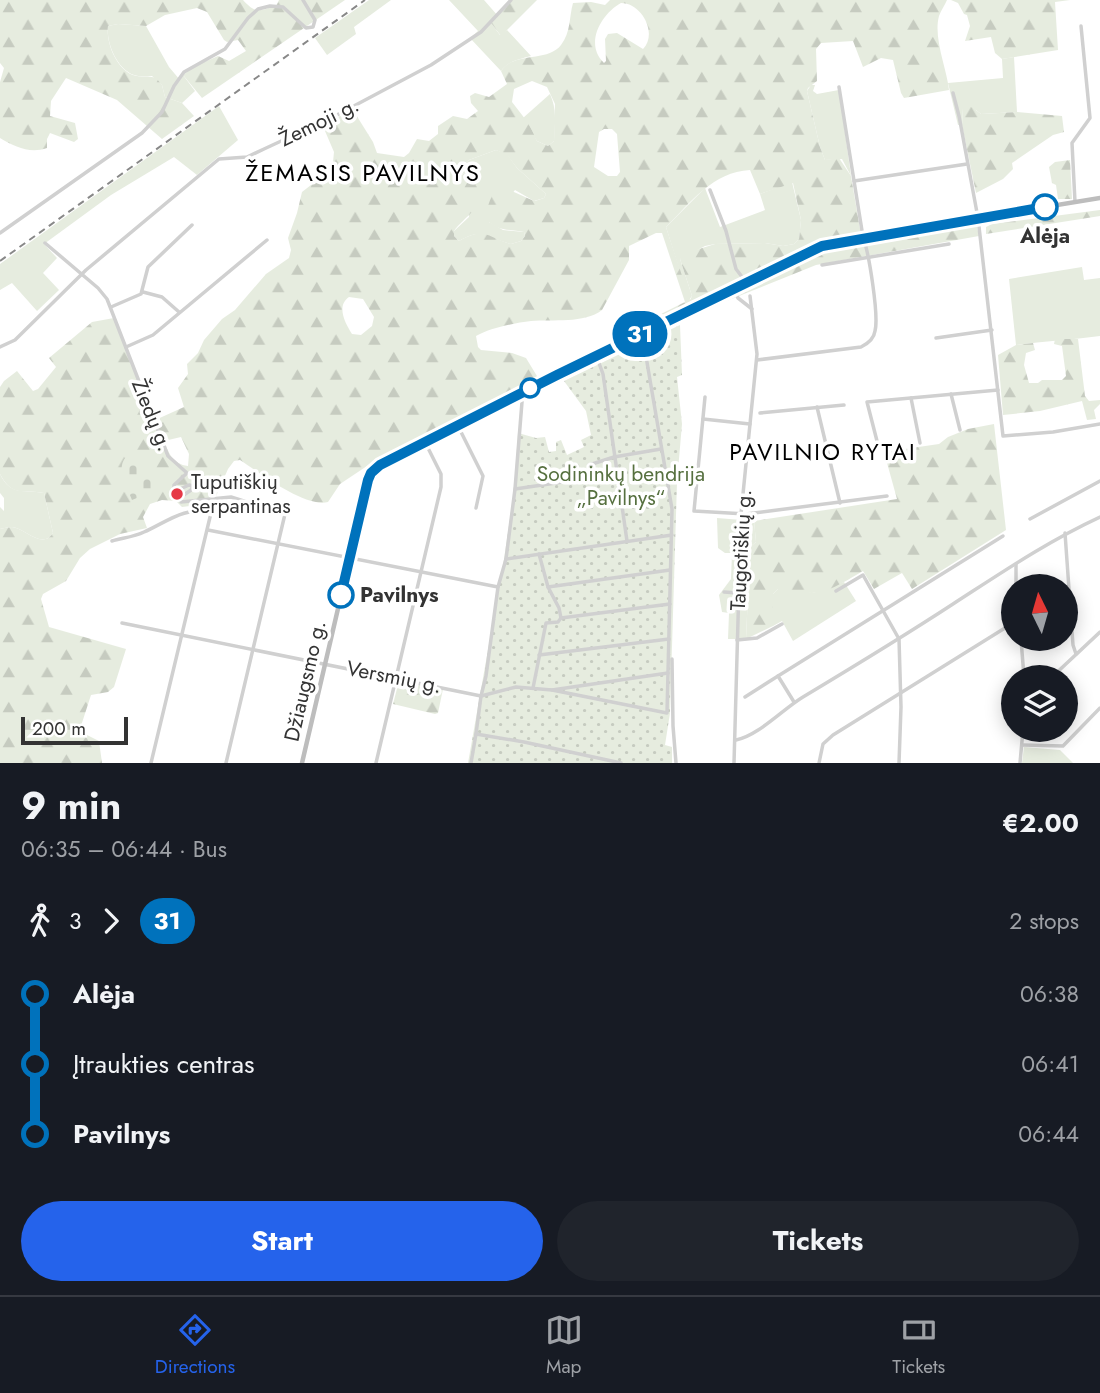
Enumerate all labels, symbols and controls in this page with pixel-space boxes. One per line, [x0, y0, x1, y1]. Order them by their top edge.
street label: Žemoji g. [274, 90, 364, 154]
district label: ŽEMASIS PAVILNYS [245, 155, 481, 190]
marker: Alėja [1032, 194, 1058, 220]
place label: Alėja [1019, 221, 1070, 251]
line badge: 31 [608, 311, 672, 357]
text: 31 [626, 316, 654, 351]
street label: Žiedų g. [124, 374, 180, 456]
unlabelled marker [520, 378, 540, 398]
district label: PAVILNIO RYTAI [729, 435, 917, 469]
park label: Sodininkų bendrija „Pavilnys“ [537, 459, 705, 513]
place label: Tuputiškių serpantinas [191, 467, 291, 521]
marker: Tuputiškių serpantinas [169, 486, 185, 502]
street label: Taugotiškių g. [723, 489, 759, 611]
north arrow [1001, 574, 1078, 651]
map controls [1001, 574, 1078, 742]
place label: Pavilnys [360, 580, 439, 610]
marker: Pavilnys [328, 582, 354, 608]
street label: Džiaugsmo g. [277, 618, 333, 744]
street label: Versmių g. [344, 653, 444, 701]
button: layers [1001, 665, 1078, 742]
scale bar [21, 714, 128, 746]
text: 200 m [32, 715, 86, 742]
text: 9 min [21, 778, 121, 833]
text: €2.00 [1002, 804, 1079, 842]
text: 06:35 – 06:44 · Bus [21, 832, 227, 866]
icon: walk [21, 902, 59, 940]
icon: forward [92, 902, 130, 940]
text: 31 [154, 903, 181, 938]
text: 3 [69, 904, 82, 938]
text: 2 stops [1009, 904, 1079, 938]
text: Alėja [73, 975, 135, 1013]
text: 06:38 [1020, 977, 1079, 1011]
text: Įtraukties centras [73, 1045, 254, 1083]
text: 06:41 [1021, 1047, 1079, 1081]
text: Pavilnys [73, 1115, 170, 1153]
text: 06:44 [1018, 1117, 1079, 1151]
button: Start [21, 1201, 543, 1281]
button: Tickets [557, 1201, 1079, 1281]
tab: Directions [155, 1311, 235, 1380]
tab: Map [545, 1311, 583, 1380]
tab: Tickets [892, 1311, 945, 1380]

